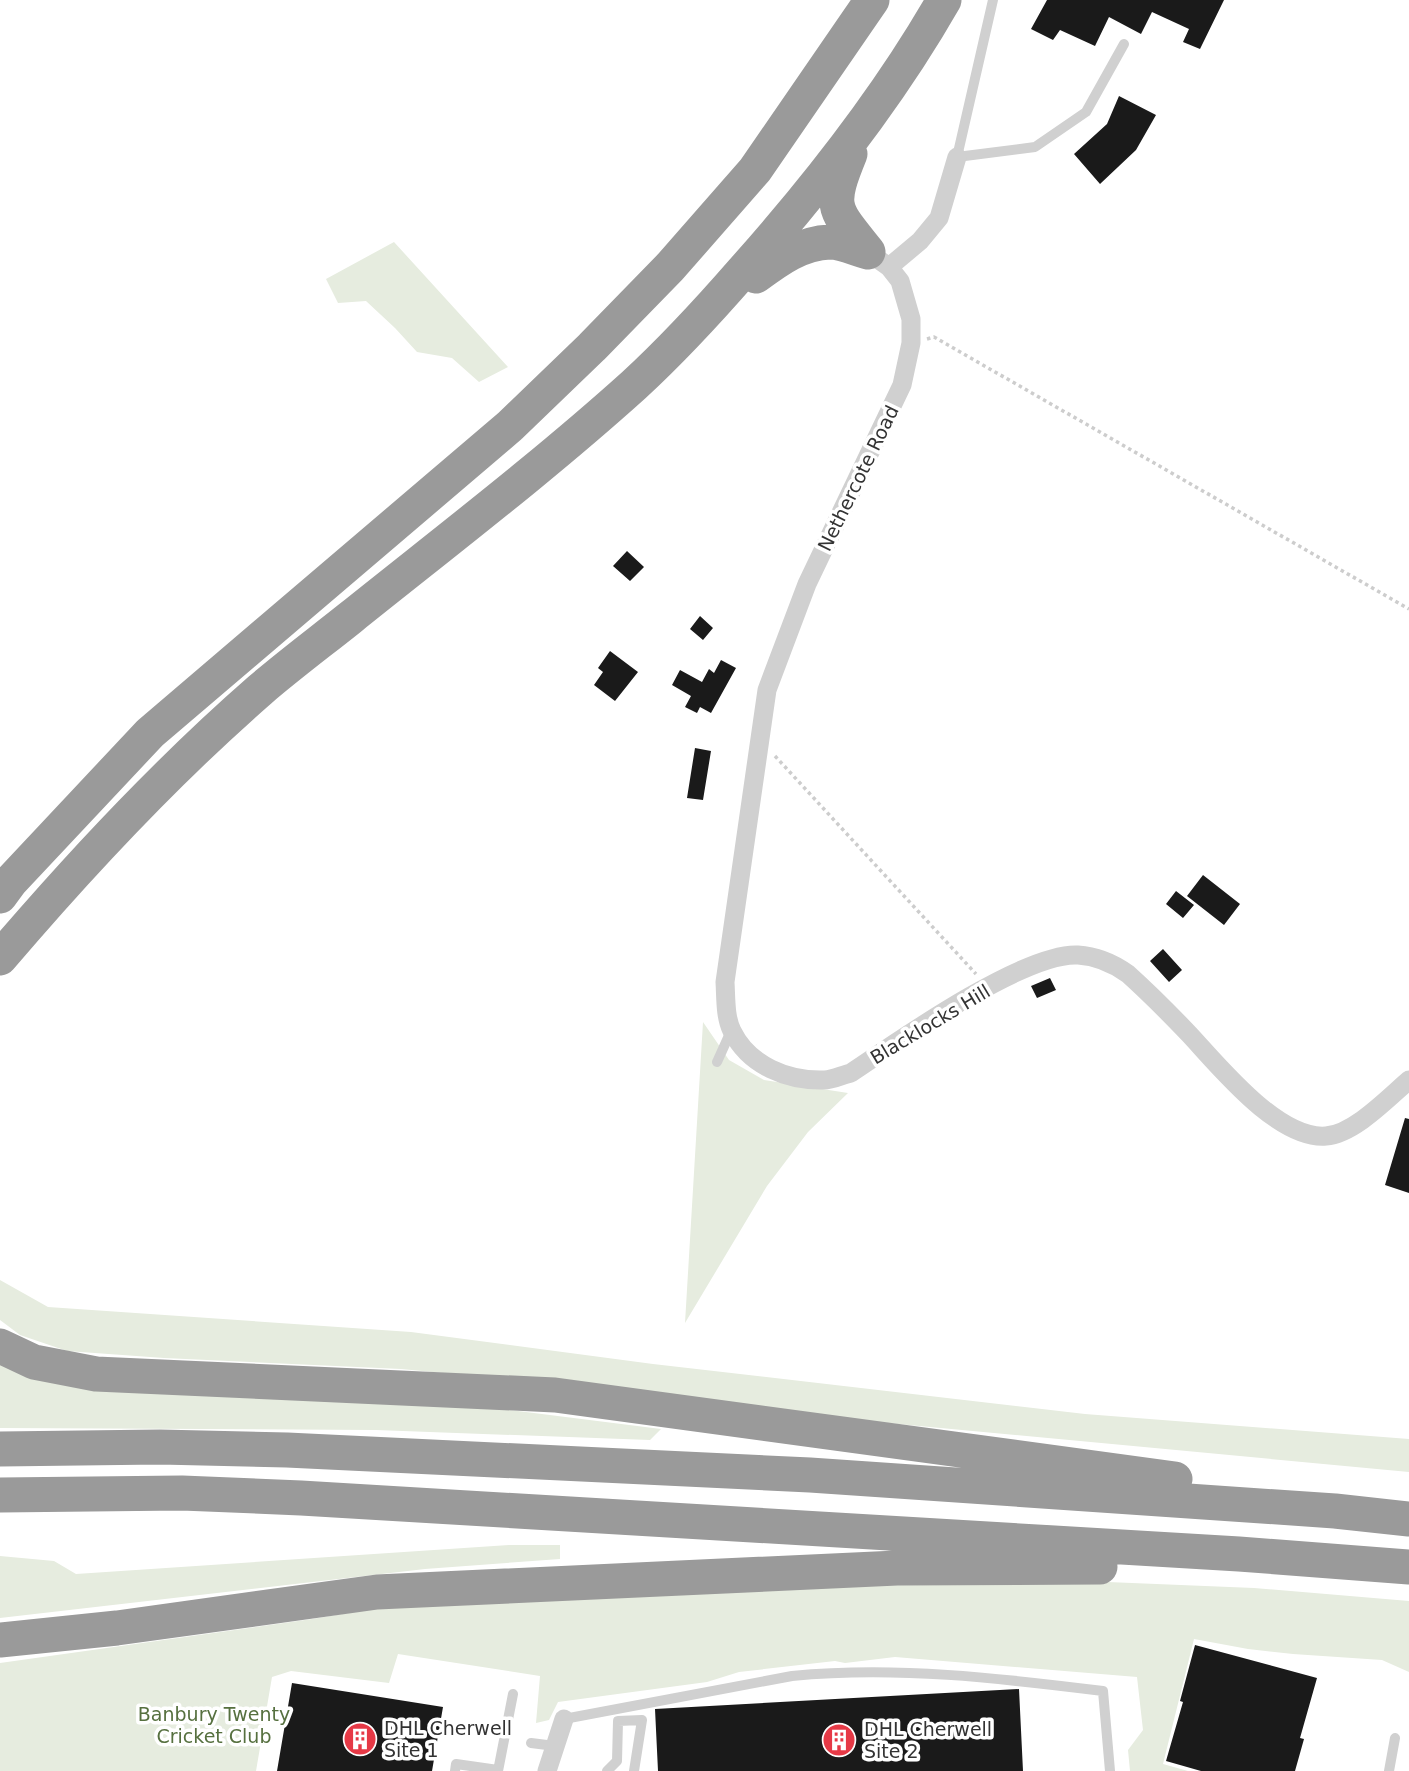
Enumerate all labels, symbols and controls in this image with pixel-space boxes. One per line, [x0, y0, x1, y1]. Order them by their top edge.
street label: Nethercote Road [813, 402, 903, 554]
street label: Blacklocks Hill [866, 980, 994, 1068]
park label: Banbury Twenty Cricket Club [138, 1703, 290, 1747]
place label: DHL Cherwell Site 1 [384, 1717, 512, 1761]
place label: DHL Cherwell Site 2 [864, 1718, 992, 1762]
building icon: DHL Cherwell Site 1 [341, 1720, 379, 1758]
building icon: DHL Cherwell Site 2 [820, 1721, 858, 1759]

